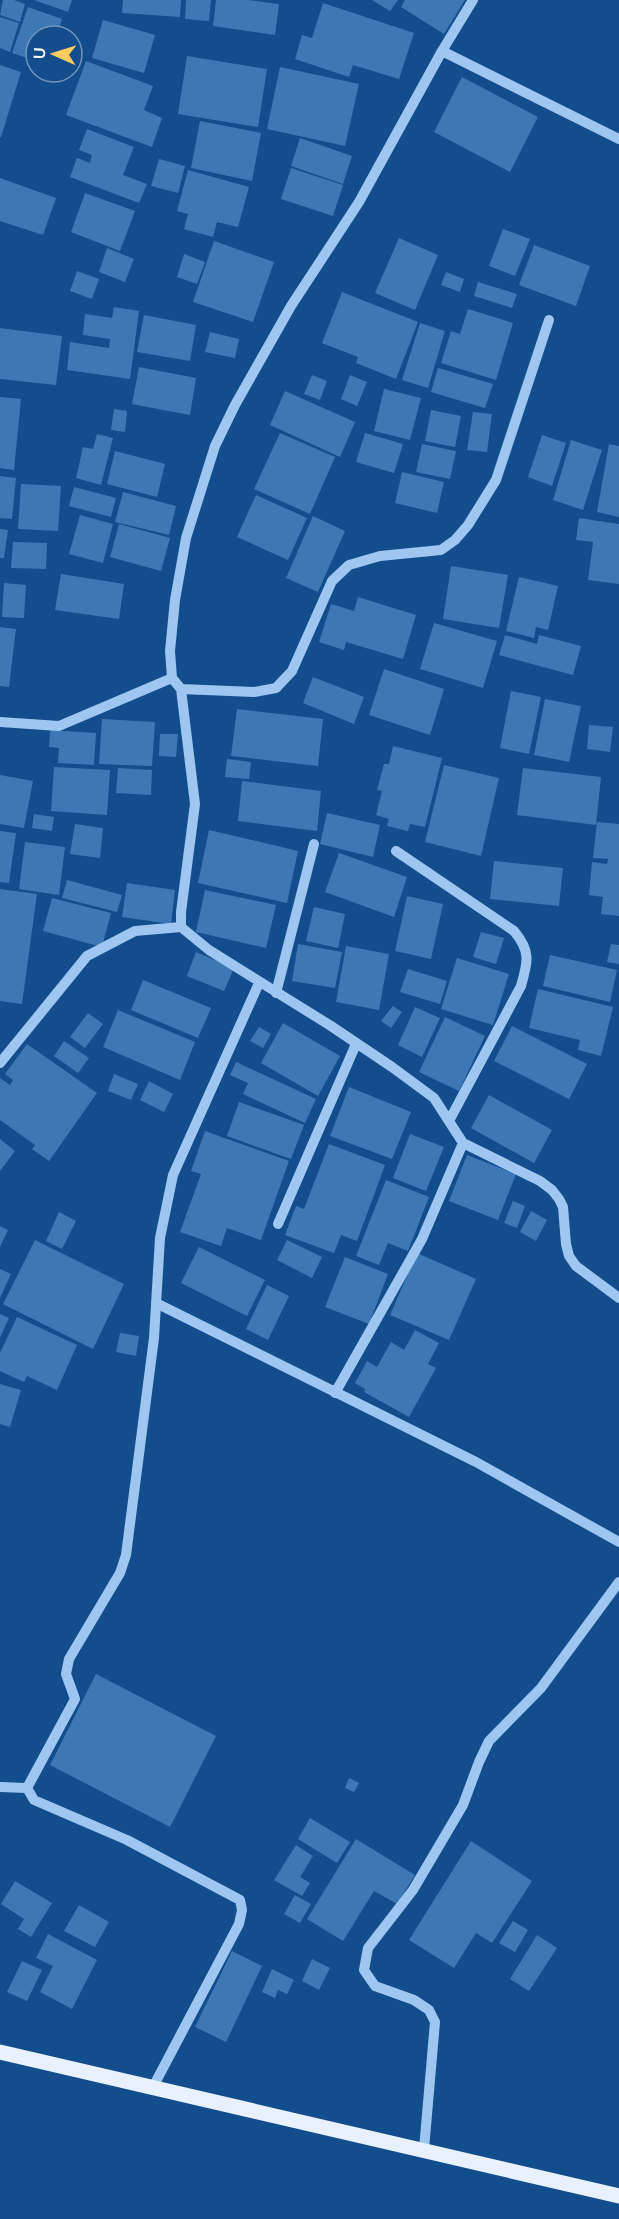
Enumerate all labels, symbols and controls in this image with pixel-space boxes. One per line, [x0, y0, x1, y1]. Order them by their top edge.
north arrow [24, 24, 84, 84]
text: U [29, 47, 51, 60]

